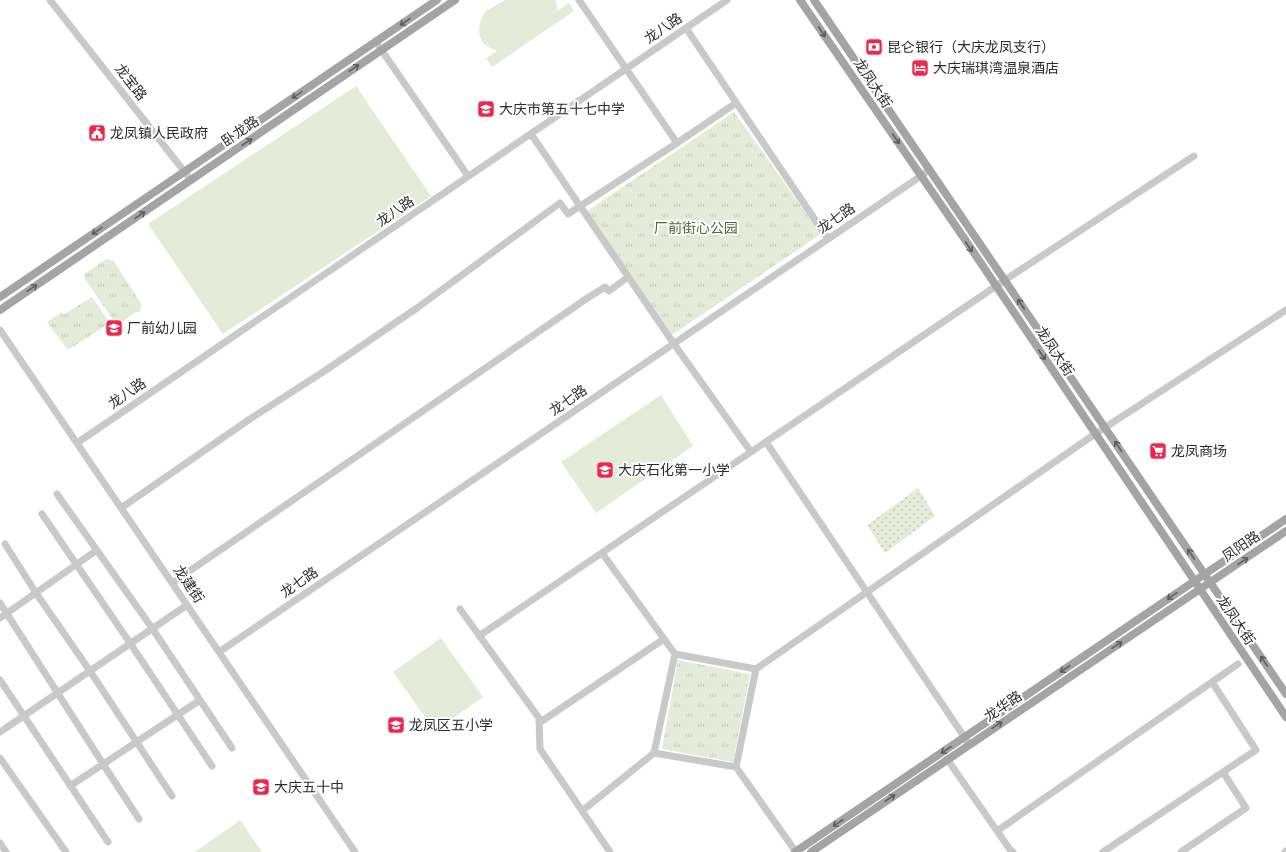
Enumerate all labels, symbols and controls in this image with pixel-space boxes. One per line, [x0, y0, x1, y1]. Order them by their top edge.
street label: 龙八路 [641, 10, 685, 46]
one-way arrow [400, 18, 411, 26]
one-way arrow [819, 26, 827, 38]
bank icon: 昆仑银行（大庆龙凤支行） [864, 37, 884, 57]
place label: 昆仑银行（大庆龙凤支行） [887, 39, 1055, 55]
street label: 龙凤大街 [851, 55, 895, 111]
hotel icon: 大庆瑞琪湾温泉酒店 [910, 58, 930, 78]
place label: 大庆瑞琪湾温泉酒店 [933, 60, 1059, 76]
street label: 龙宝路 [112, 61, 150, 103]
one-way arrow [349, 64, 360, 72]
one-way arrow [292, 91, 303, 99]
school or university icon: 大庆市第五十七中学 [476, 99, 496, 119]
place label: 大庆市第五十七中学 [499, 101, 625, 117]
street label: 卧龙路 [218, 113, 262, 149]
public building icon: 龙凤镇人民政府 [87, 123, 107, 143]
place label: 龙凤镇人民政府 [110, 125, 208, 141]
one-way arrow [892, 134, 900, 145]
one-way arrow [241, 138, 252, 146]
street label: 龙八路 [373, 193, 417, 229]
street label: 龙七路 [814, 200, 858, 236]
one-way arrow [134, 211, 145, 219]
park label: 厂前街心公园 [654, 220, 738, 236]
one-way arrow [92, 227, 103, 235]
one-way arrow [965, 241, 973, 252]
one-way arrow [26, 284, 37, 292]
one-way arrow [1017, 299, 1025, 310]
school or university icon: 厂前幼儿园 [104, 318, 124, 338]
place label: 厂前幼儿园 [127, 320, 197, 336]
street label: 龙凤大街 [1033, 323, 1077, 379]
one-way arrow [1038, 349, 1046, 360]
street label: 龙八路 [105, 375, 149, 411]
street label: 龙七路 [546, 382, 590, 418]
one-way arrow [1114, 441, 1122, 452]
supermarket icon: 龙凤商场 [1148, 441, 1168, 461]
place label: 龙凤商场 [1171, 443, 1227, 459]
school or university icon: 大庆石化第一小学 [595, 460, 615, 480]
place label: 大庆石化第一小学 [618, 462, 730, 478]
street label: 凤阳路 [1219, 528, 1263, 564]
one-way arrow [1187, 549, 1195, 560]
one-way arrow [1237, 557, 1248, 565]
street label: 龙建街 [171, 562, 207, 606]
street label: 龙七路 [277, 564, 321, 600]
one-way arrow [1167, 592, 1178, 600]
street label: 龙凤大街 [1214, 592, 1258, 648]
one-way arrow [1111, 641, 1122, 649]
one-way arrow [1260, 656, 1268, 667]
one-way arrow [1060, 665, 1071, 673]
street label: 龙华路 [981, 688, 1025, 724]
school or university icon: 龙凤区五小学 [386, 715, 406, 735]
place label: 龙凤区五小学 [409, 717, 493, 733]
one-way arrow [991, 721, 1003, 729]
one-way arrow [940, 746, 951, 754]
school or university icon: 大庆五十中 [251, 777, 271, 797]
place label: 大庆五十中 [274, 779, 344, 795]
one-way arrow [884, 794, 896, 802]
one-way arrow [833, 819, 844, 827]

